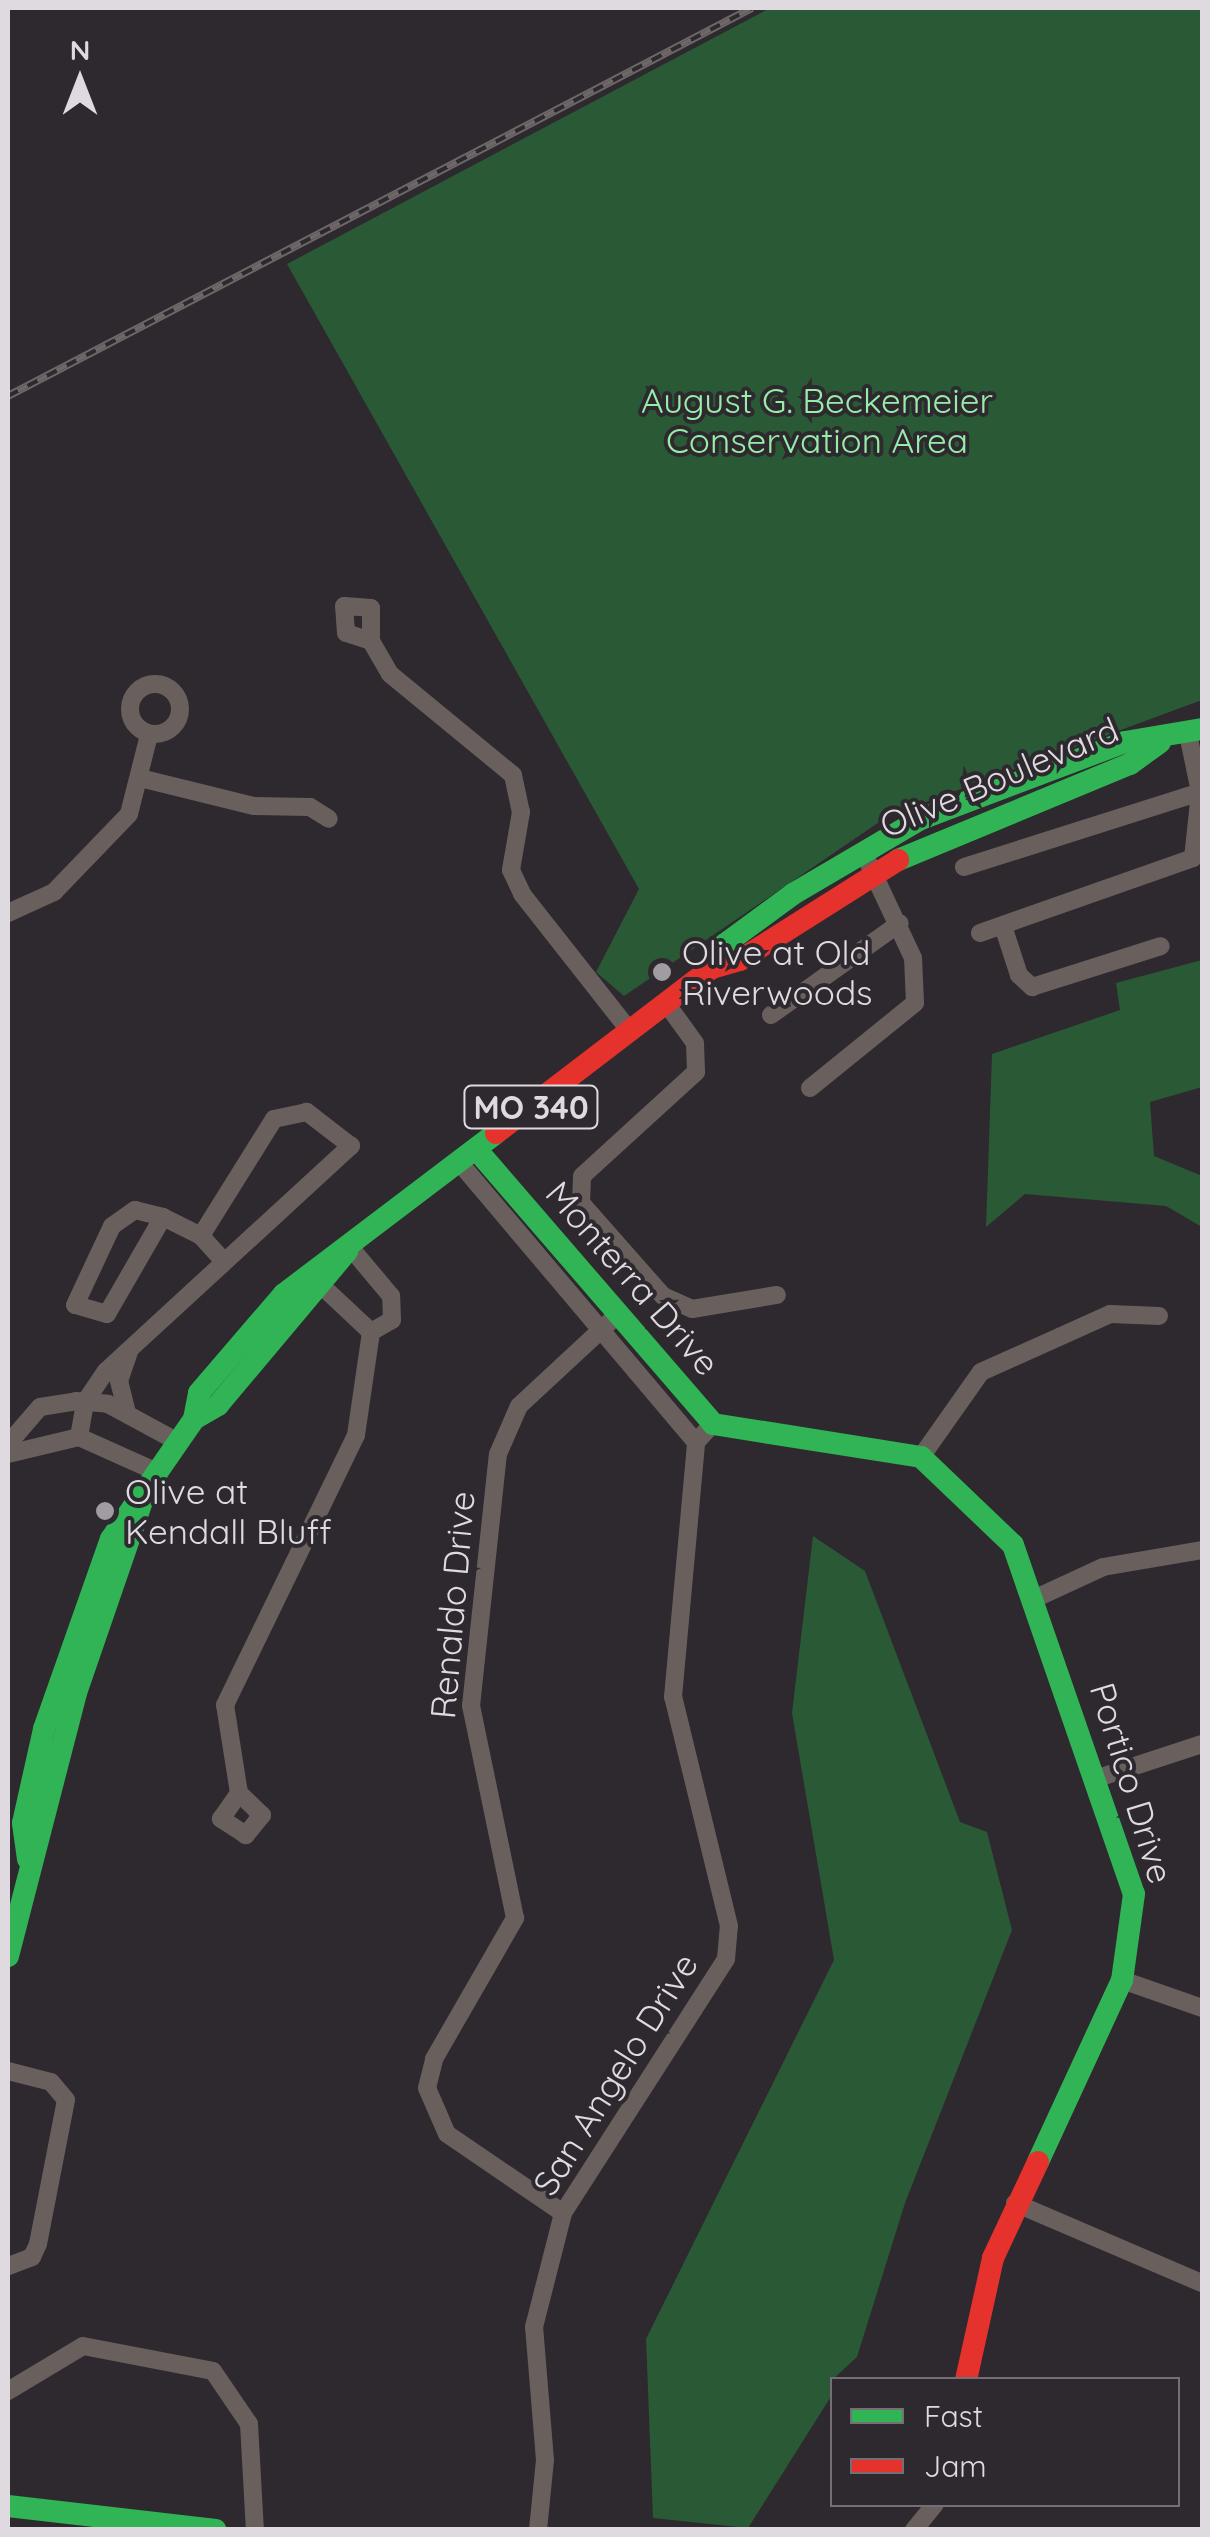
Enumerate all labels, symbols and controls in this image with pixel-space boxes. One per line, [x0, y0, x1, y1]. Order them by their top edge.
north arrow [30, 30, 130, 130]
text: N [70, 32, 90, 67]
park label: August G. Beckemeier Conservation Area [641, 379, 993, 461]
street label: Olive Boulevard [874, 708, 1124, 846]
place label: Olive at Old Riverwoods [682, 931, 873, 1013]
marker: Olive at Old Riverwoods [651, 961, 673, 983]
road number: MO 340 [461, 1080, 601, 1134]
street label: Monterra Drive [537, 1172, 729, 1384]
place label: Olive at Kendall Bluff [125, 1470, 332, 1552]
street label: Renaldo Drive [421, 1489, 483, 1721]
marker: Olive at Kendall Bluff [94, 1500, 116, 1522]
street label: Portico Drive [1082, 1678, 1182, 1888]
street label: San Angelo Drive [524, 1945, 706, 2203]
legend [830, 2377, 1180, 2507]
text: Fast [924, 2397, 983, 2435]
text: Jam [924, 2447, 987, 2485]

